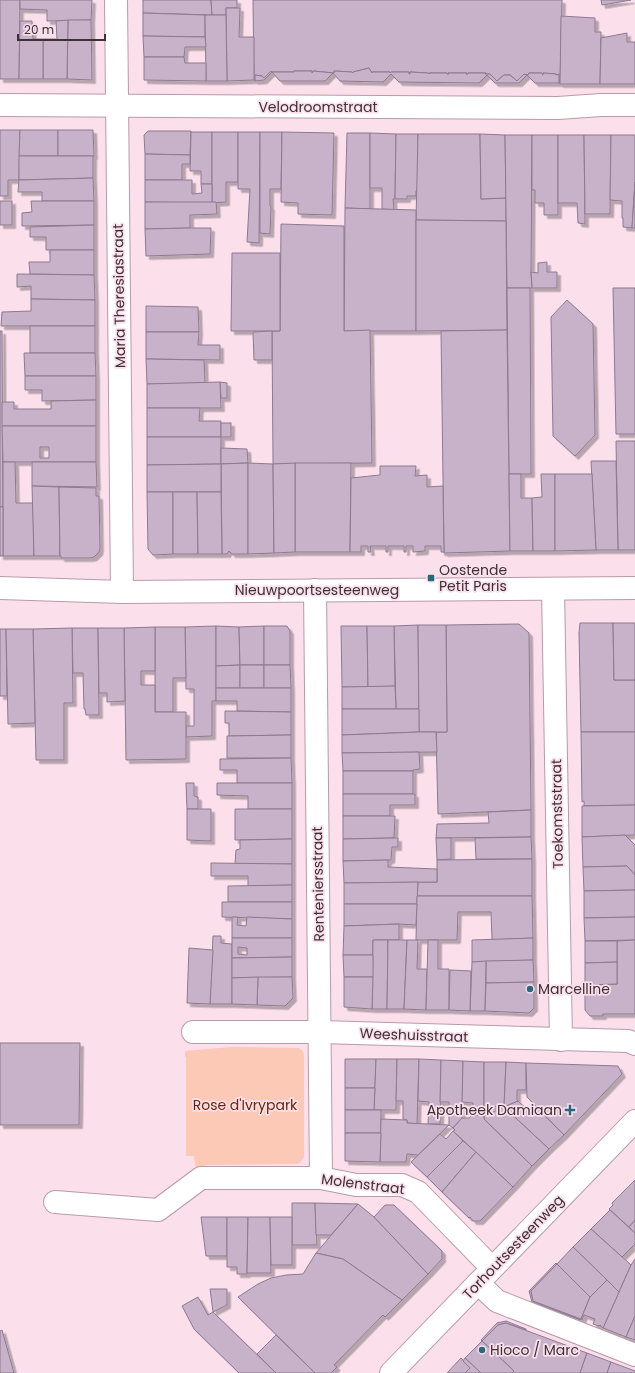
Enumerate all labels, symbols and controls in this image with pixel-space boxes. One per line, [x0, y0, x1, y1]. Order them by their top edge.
scale bar [18, 16, 105, 42]
text: 20 m [24, 21, 54, 38]
street label: Velodroomstraat [258, 97, 378, 117]
street label: Maria Theresiastraat [108, 224, 130, 368]
place label: Oostende Petit Paris [439, 560, 507, 596]
marker: Oostende Petit Paris [426, 573, 436, 583]
street label: Nieuwpoortsesteenweg [235, 580, 399, 600]
street label: Toekomststraat [546, 759, 568, 869]
street label: Renteniersstraat [307, 826, 329, 942]
place label: Marcelline [538, 979, 610, 999]
marker: Marcelline [525, 984, 535, 994]
street label: Weeshuisstraat [359, 1023, 469, 1047]
park label: Rose d'Ivrypark [193, 1095, 298, 1115]
place label: Apotheek Damiaan [427, 1100, 562, 1120]
marker: Apotheek Damiaan [565, 1105, 575, 1115]
street label: Molenstraat [320, 1169, 406, 1199]
street label: Torhoutsesteenweg [458, 1190, 568, 1304]
place label: Hioco / Marc [490, 1340, 579, 1360]
marker: Hioco / Marc [477, 1345, 487, 1355]

